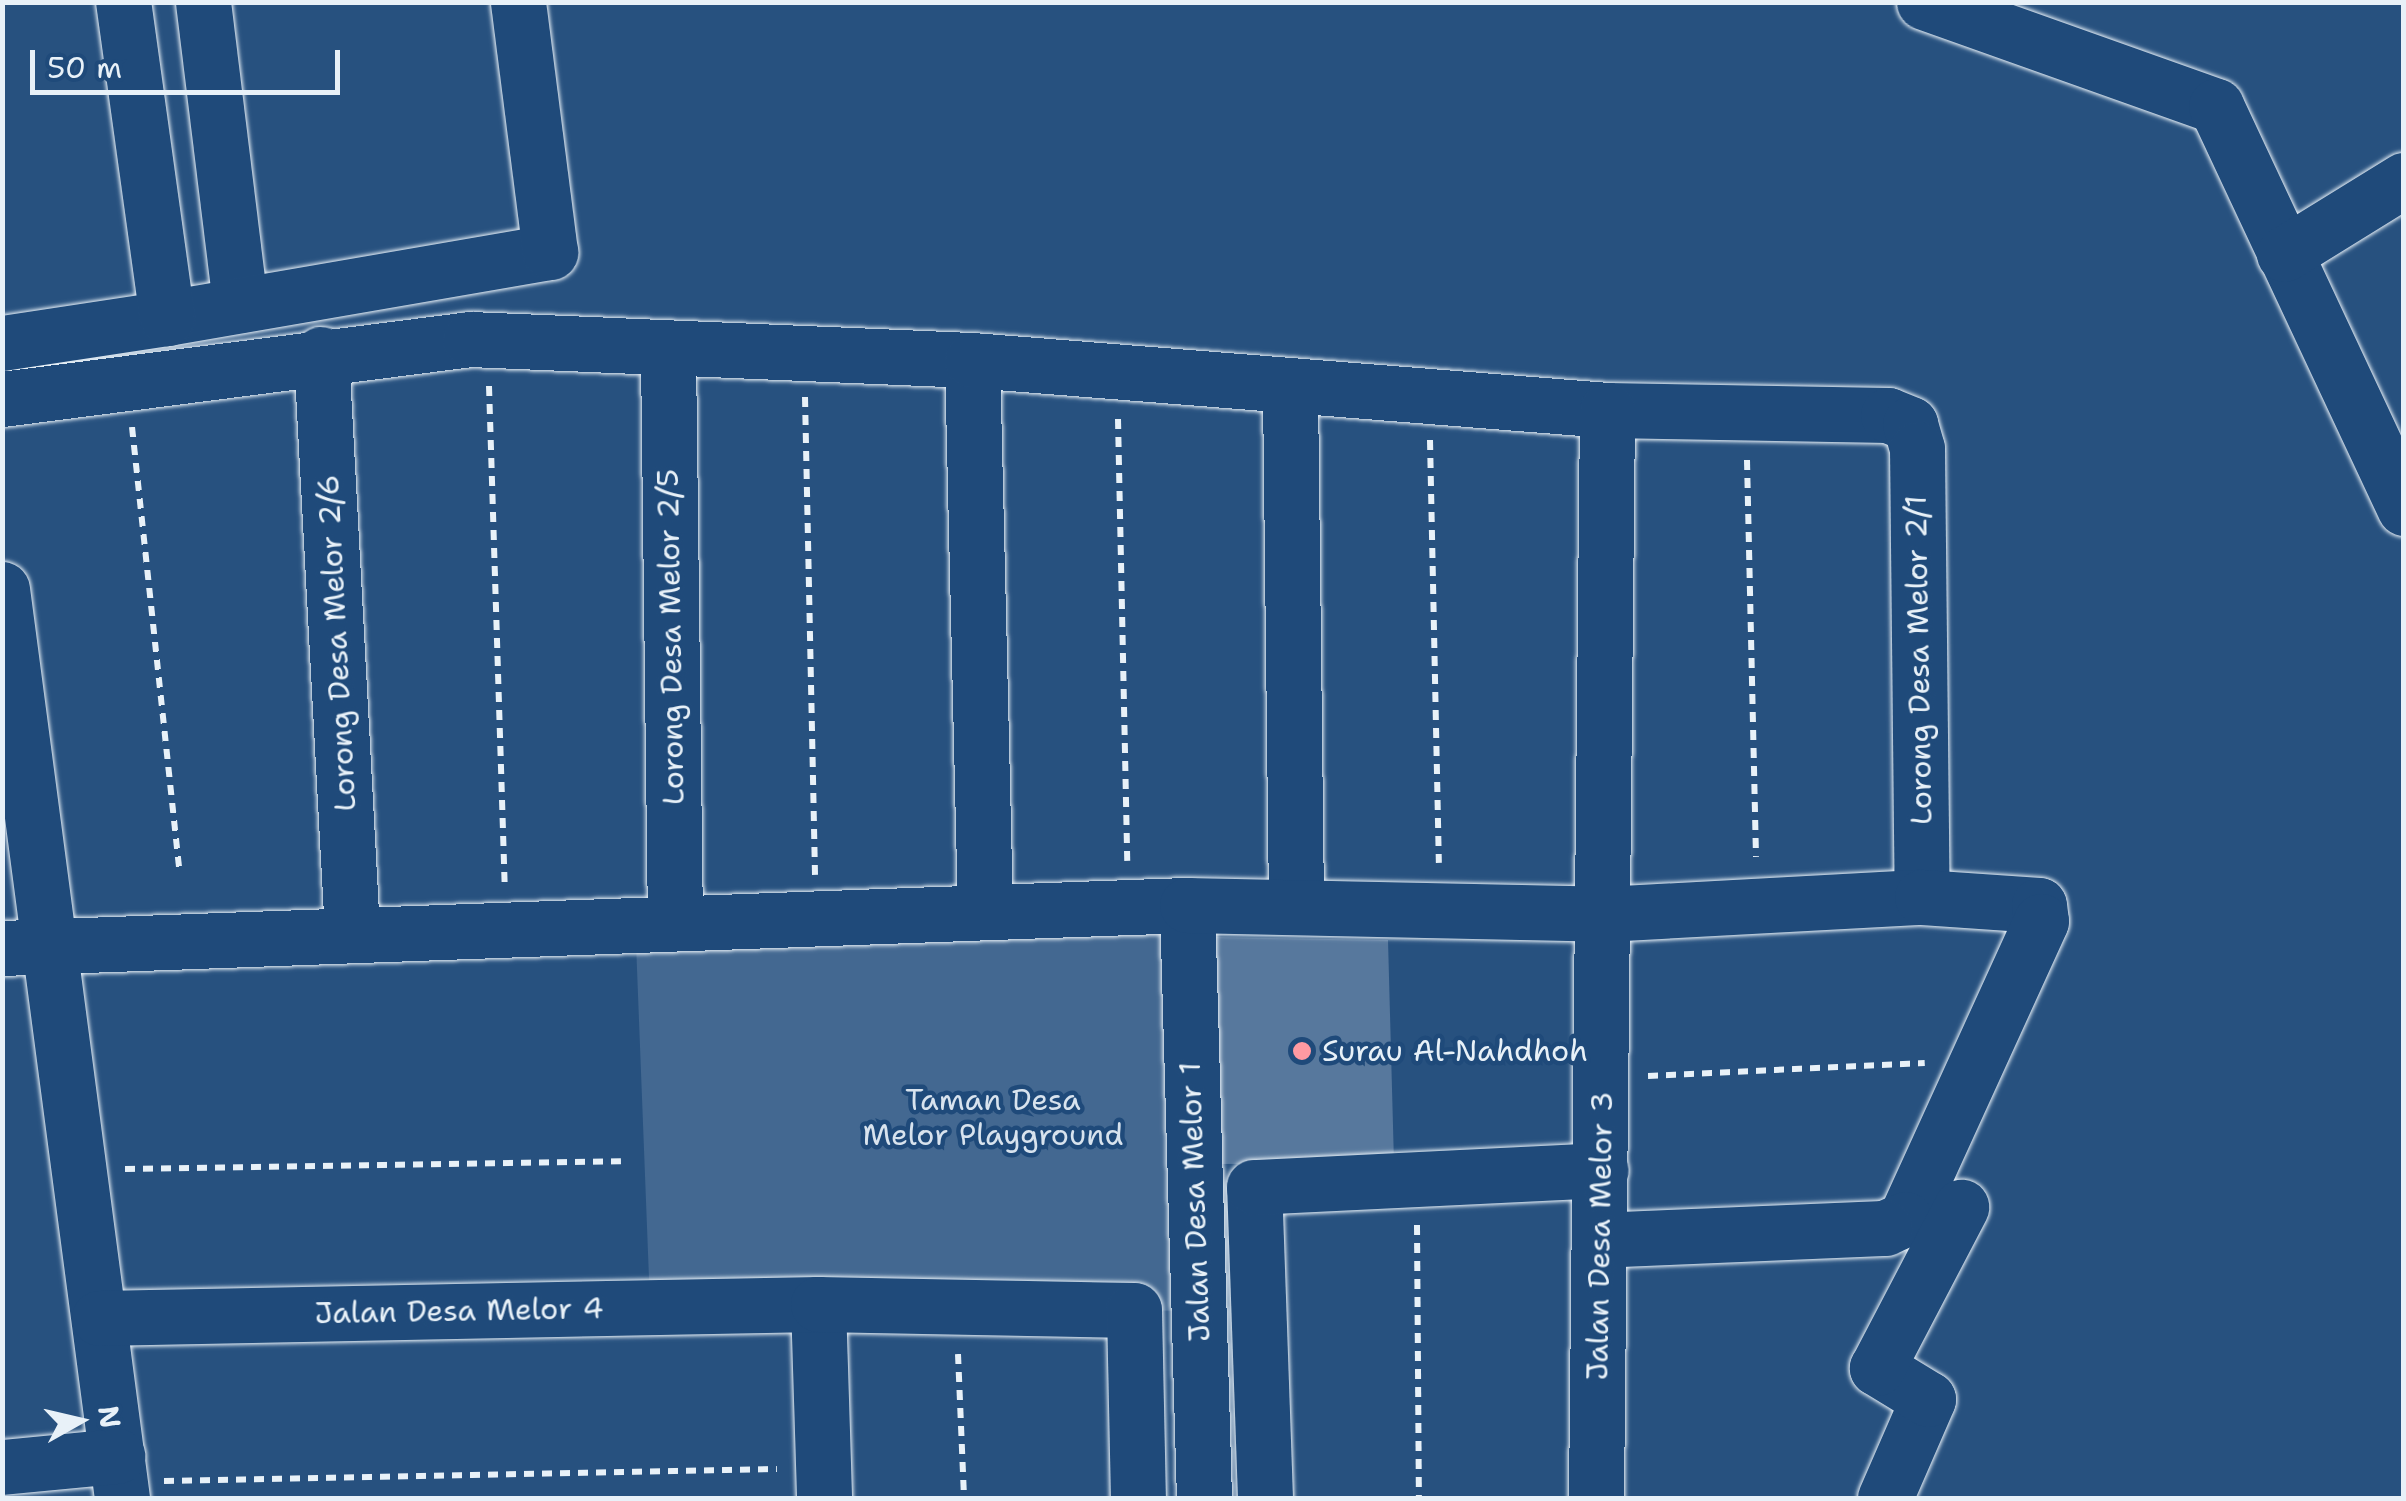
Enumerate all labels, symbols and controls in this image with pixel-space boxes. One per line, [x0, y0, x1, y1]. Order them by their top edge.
scale bar [35, 30, 345, 92]
text: 50 m [47, 47, 122, 88]
street label: Lorong Desa Melor 2/5 [650, 469, 692, 805]
street label: Lorong Desa Melor 2/6 [310, 474, 364, 812]
street label: Lorong Desa Melor 2/1 [1898, 495, 1940, 825]
place label: Surau Al-Nahdhoh [1322, 1033, 1588, 1069]
marker: Surau Al-Nahdhoh [1291, 1040, 1313, 1062]
street label: Jalan Desa Melor 1 [1172, 1061, 1218, 1343]
park label: Taman Desa Melor Playground [862, 1082, 1124, 1152]
street label: Jalan Desa Melor 3 [1579, 1091, 1621, 1381]
street label: Jalan Desa Melor 4 [314, 1290, 604, 1332]
north arrow [30, 1371, 130, 1471]
text: N [89, 1403, 130, 1430]

